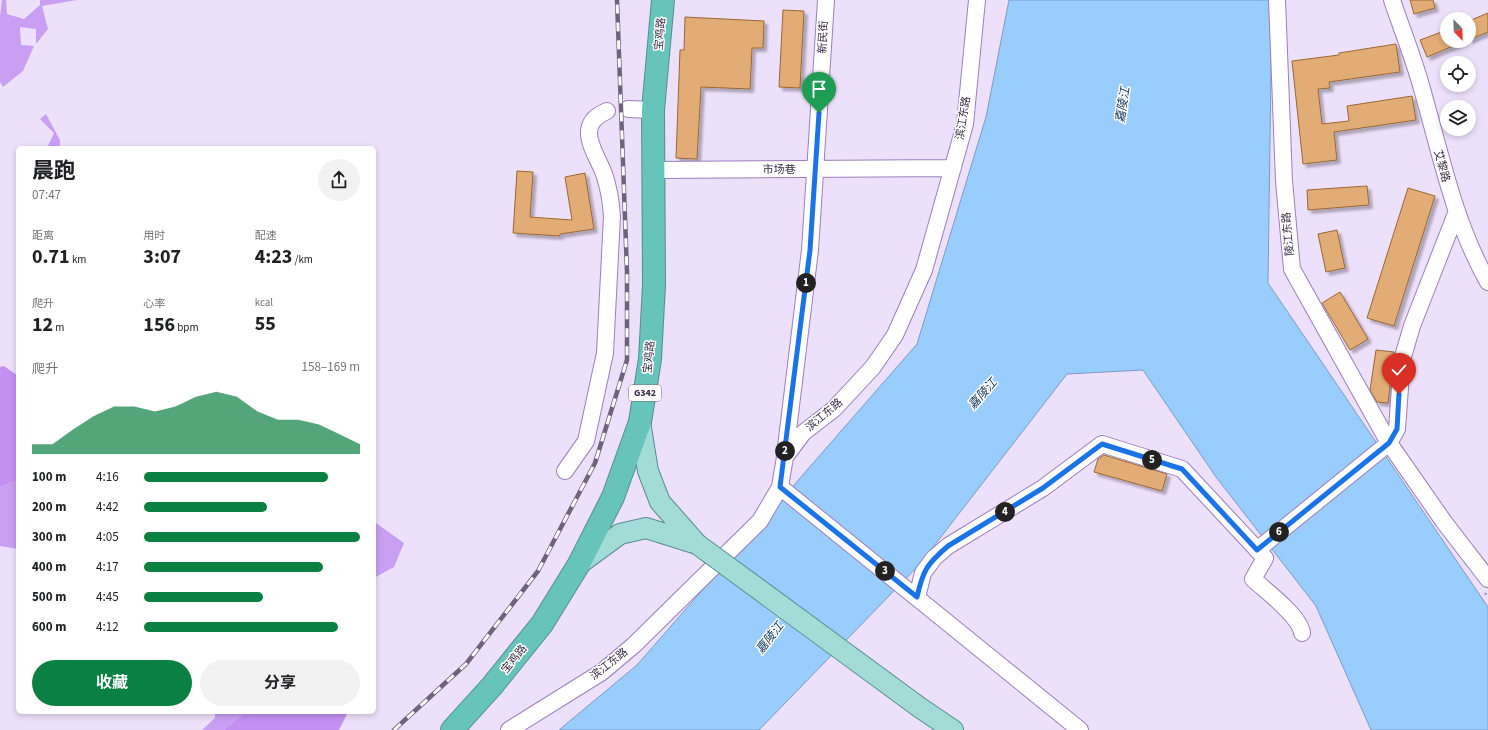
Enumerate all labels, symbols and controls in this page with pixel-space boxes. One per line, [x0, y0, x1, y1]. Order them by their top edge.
north arrow [1440, 12, 1476, 48]
map controls [1440, 12, 1476, 136]
street label: 宝鸡路 [651, 17, 669, 51]
street label: 新民街 [815, 20, 831, 54]
button: locate [1440, 56, 1476, 92]
pin [802, 72, 836, 113]
icon: arrive [808, 78, 830, 100]
water label: 嘉陵江 [1112, 84, 1135, 124]
street label: 滨江东路 [952, 95, 974, 141]
button: layers [1440, 100, 1476, 136]
street label: 艾黎路 [1430, 148, 1454, 184]
text: 晨跑 [32, 155, 76, 187]
button: share [318, 159, 360, 201]
street label: 市场巷 [763, 162, 796, 177]
text: 07:47 [32, 186, 61, 204]
street label: 陵江东路 [1279, 211, 1297, 257]
text: 距离 [32, 228, 54, 243]
text: 用时 [143, 228, 165, 243]
text: 配速 [255, 228, 277, 243]
text: 0.71 [32, 243, 70, 271]
text: 3:07 [143, 243, 181, 271]
text: 4:23 [255, 243, 292, 271]
text: km [70, 252, 86, 267]
text: /km [292, 252, 313, 267]
pin: 1 [796, 273, 816, 293]
text: 1 [803, 275, 809, 290]
text: kcal [255, 295, 273, 310]
text: 爬升 [32, 296, 54, 311]
text: 心率 [143, 296, 165, 311]
text: 55 [255, 310, 276, 338]
text: 12 [32, 311, 53, 339]
text: 156 [143, 311, 175, 339]
text: m [53, 320, 64, 335]
text: bpm [175, 320, 199, 335]
street label: 宝鸡路 [640, 340, 658, 374]
pin [1382, 353, 1416, 394]
text: 158–169 m [302, 358, 360, 376]
icon: check [1388, 359, 1410, 381]
text: 爬升 [32, 360, 58, 378]
water label: 嘉陵江 [965, 373, 1003, 413]
road number: G342 [629, 385, 661, 401]
street label: 滨江东路 [802, 395, 846, 435]
pin: 2 [775, 441, 795, 461]
text: 2 [782, 443, 788, 458]
pin: 5 [1142, 450, 1162, 470]
text: 5 [1149, 452, 1155, 467]
text: 100 m [32, 468, 66, 486]
text: 4:16 [96, 468, 119, 486]
text: 200 m [32, 498, 66, 516]
text: 4:42 [96, 498, 119, 516]
pin: 4 [995, 502, 1015, 522]
text: 4 [1002, 504, 1008, 519]
pin: 6 [1269, 522, 1289, 542]
text: 6 [1276, 524, 1282, 539]
text: 300 m [32, 528, 66, 546]
text: 4:05 [96, 528, 119, 546]
text: 400 m [32, 558, 66, 576]
text: 4:17 [96, 558, 119, 576]
pin: 3 [875, 561, 895, 581]
text: 3 [882, 563, 888, 578]
text: 500 m [32, 588, 66, 606]
text: 4:45 [96, 588, 119, 606]
water label: 嘉陵江 [752, 617, 789, 657]
text: 600 m [32, 618, 66, 636]
text: 4:12 [96, 618, 119, 636]
street label: 宝鸡路 [498, 641, 530, 677]
street label: 滨江东路 [587, 645, 631, 683]
button: 收藏 [32, 660, 192, 706]
button: 分享 [200, 660, 360, 706]

